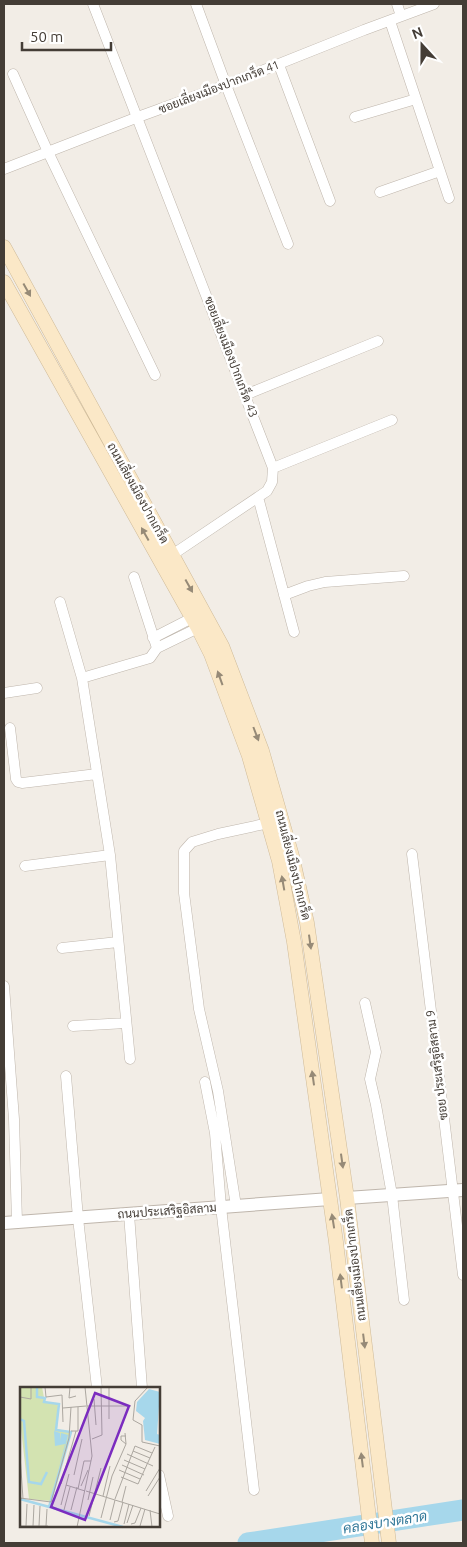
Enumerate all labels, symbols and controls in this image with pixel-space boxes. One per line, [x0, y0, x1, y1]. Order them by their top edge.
scale bar [22, 20, 111, 52]
north arrow [397, 20, 447, 70]
text: N [410, 24, 425, 42]
text: 50 m [30, 28, 63, 45]
street label: ซอยเลี่ยงเมืองปากเกร็ด 41 [155, 54, 281, 116]
one-way arrow [23, 283, 31, 297]
street label: ซอยเลี่ยงเมืองปากเกร็ด 43 [202, 293, 264, 419]
street label: ถนนเลี่ยงเมืองปากเกร็ด [105, 438, 175, 545]
one-way arrow [141, 527, 149, 542]
one-way arrow [185, 579, 194, 593]
one-way arrow [216, 670, 224, 685]
one-way arrow [252, 727, 260, 742]
street label: ถนนเลี่ยงเมืองปากเกร็ด [274, 808, 317, 921]
one-way arrow [279, 875, 287, 891]
one-way arrow [306, 934, 314, 950]
street label: ซอย ประเสริฐอิสลาม 9 [423, 1009, 452, 1121]
one-way arrow [309, 1070, 317, 1086]
one-way arrow [338, 1153, 346, 1169]
street label: ถนนประเสริฐอิสลาม [117, 1201, 217, 1222]
street label: ถนนเลี่ยงเมืองปากเกร็ด [337, 1208, 368, 1322]
one-way arrow [329, 1212, 337, 1228]
one-way arrow [337, 1273, 345, 1289]
one-way arrow [360, 1333, 368, 1349]
inset map [20, 1387, 160, 1527]
one-way arrow [358, 1452, 366, 1468]
water label: คลองบางตลาด [342, 1507, 428, 1537]

